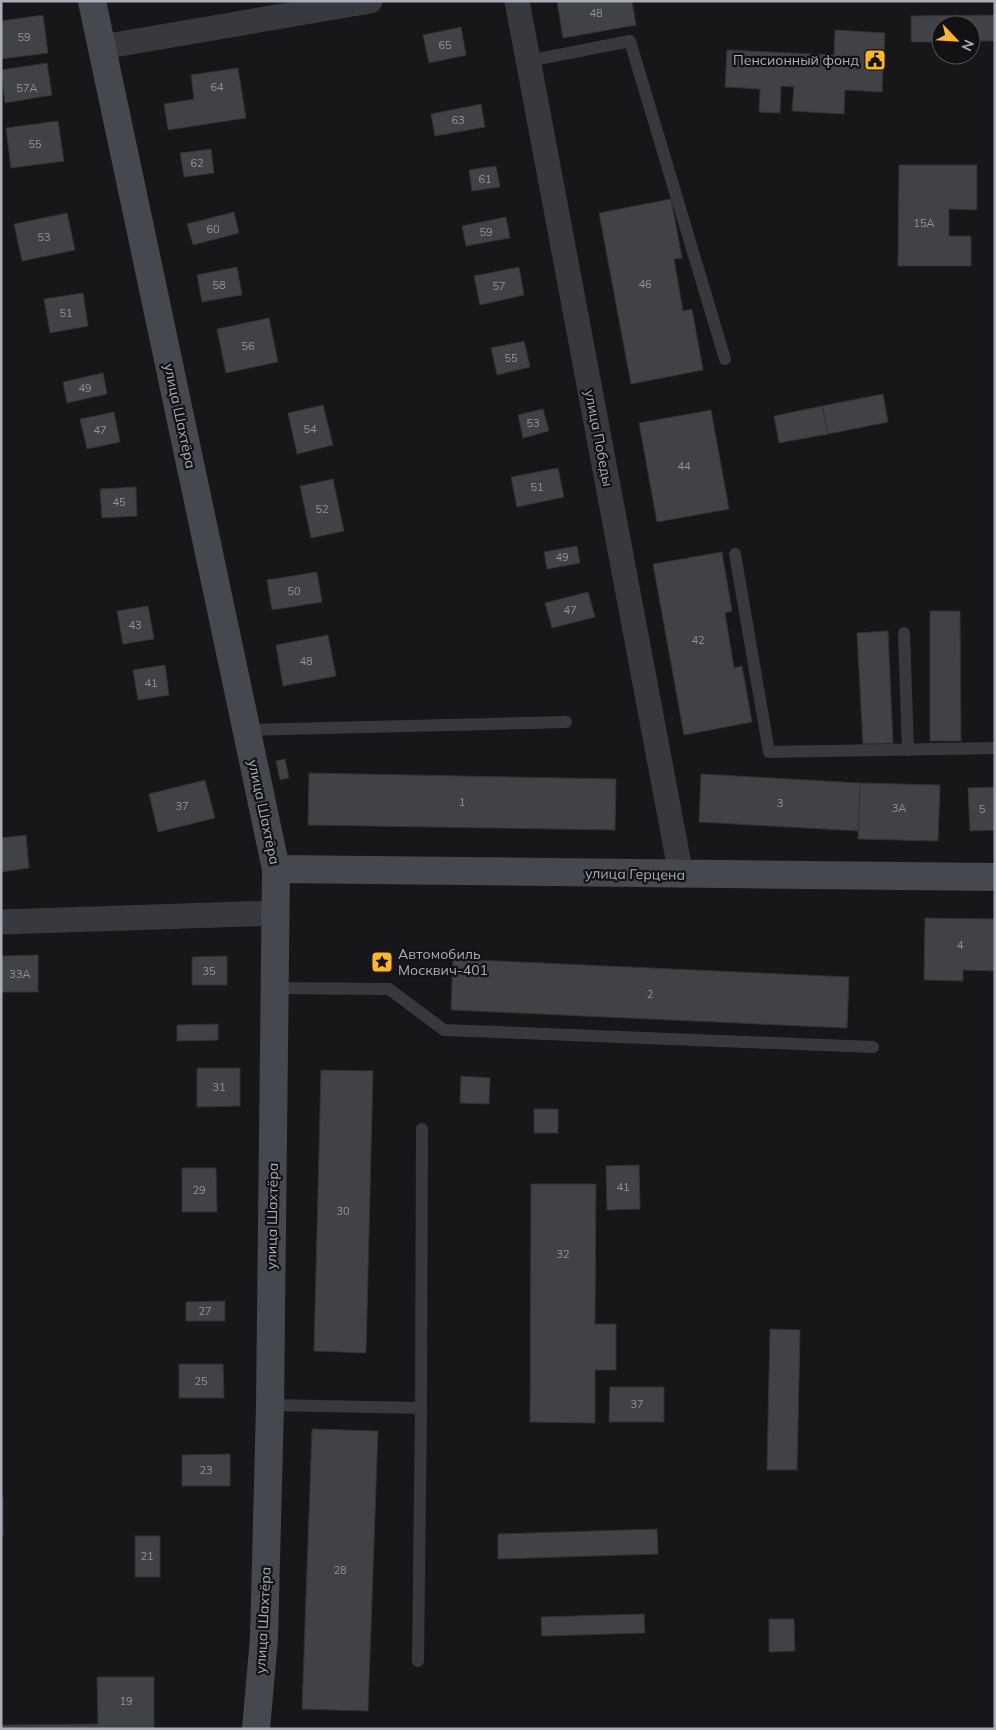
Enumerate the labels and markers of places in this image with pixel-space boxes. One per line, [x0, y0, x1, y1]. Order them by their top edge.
public building icon: Пенсионный фонд [863, 48, 887, 72]
place label: Пенсионный фонд [733, 51, 859, 69]
place label: Автомобиль Москвич-401 [398, 945, 488, 979]
place icon: Автомобиль Москвич-401 [370, 950, 394, 974]

